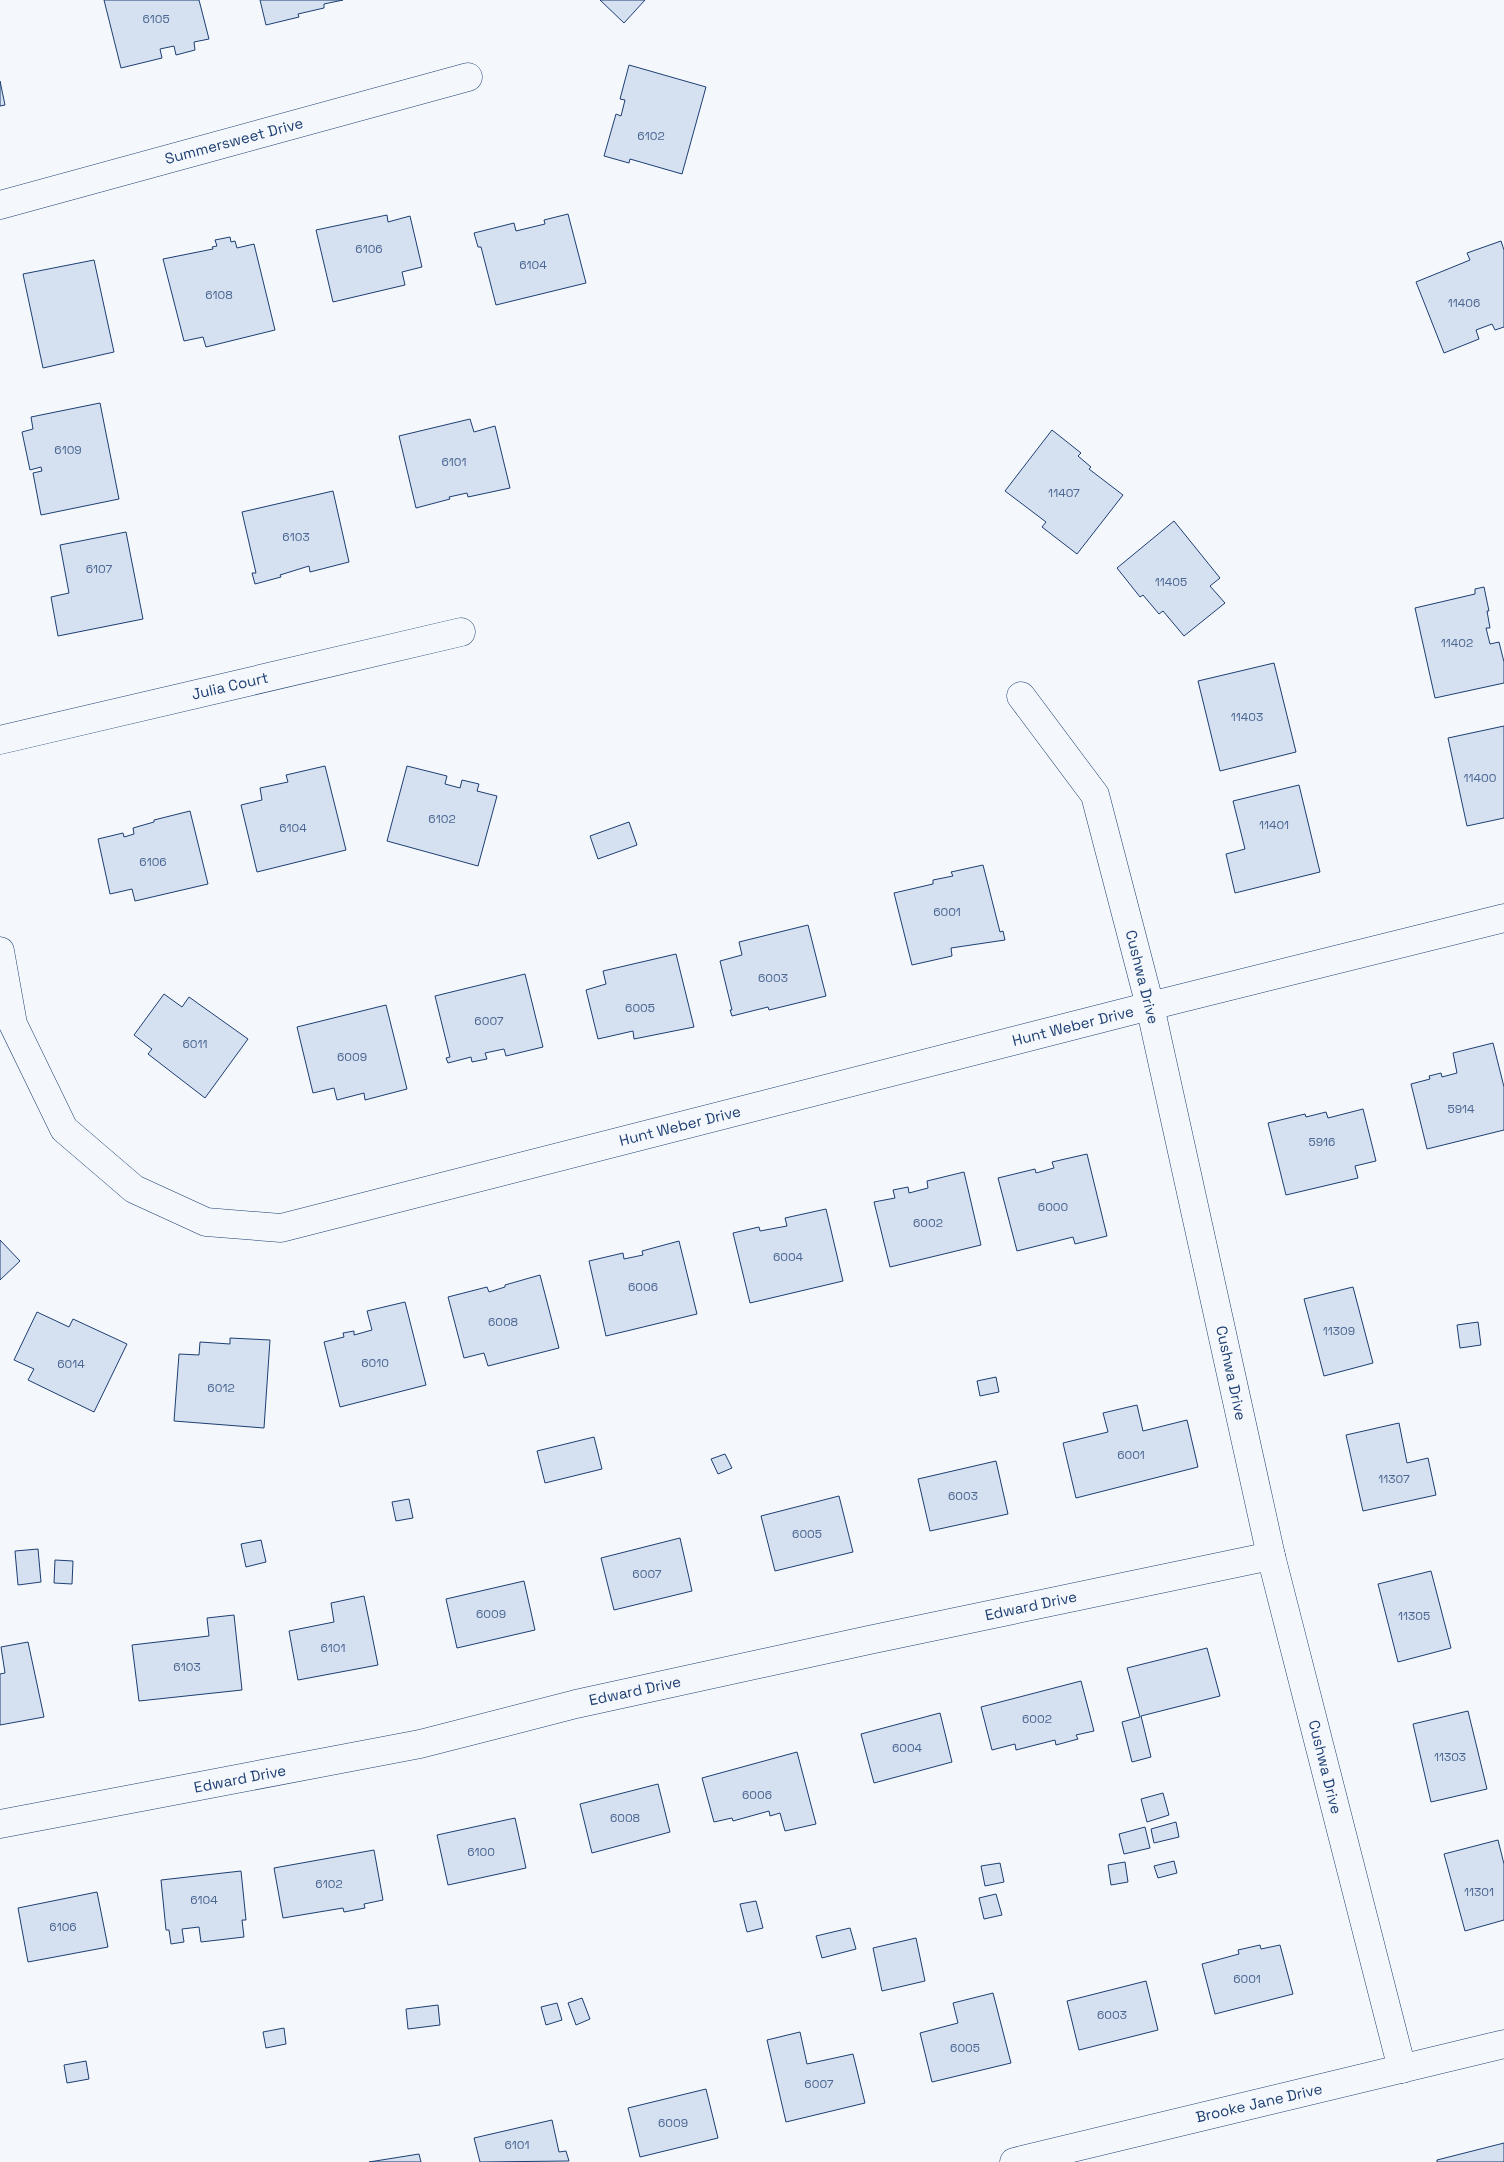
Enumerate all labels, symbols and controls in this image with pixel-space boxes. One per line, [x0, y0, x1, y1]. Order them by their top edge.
house number: 6105 [142, 11, 170, 27]
street label: Summersweet Drive [163, 113, 305, 168]
house number: 6102 [637, 128, 665, 144]
house number: 6106 [355, 241, 383, 257]
house number: 6104 [519, 257, 547, 273]
house number: 6108 [205, 287, 233, 303]
house number: 11406 [1448, 295, 1480, 311]
house number: 6109 [54, 442, 82, 458]
house number: 6101 [441, 454, 467, 470]
house number: 11407 [1048, 485, 1080, 501]
house number: 6103 [282, 529, 310, 545]
house number: 6107 [86, 561, 113, 577]
house number: 11405 [1155, 574, 1187, 590]
house number: 11402 [1441, 635, 1473, 651]
street label: Julia Court [190, 667, 270, 704]
house number: 11403 [1231, 709, 1263, 725]
house number: 11400 [1464, 770, 1496, 786]
house number: 6102 [428, 811, 456, 827]
house number: 11401 [1259, 817, 1289, 833]
house number: 6104 [279, 820, 307, 836]
house number: 6106 [139, 854, 167, 870]
house number: 6001 [933, 904, 961, 920]
street label: Cushwa Drive [1122, 928, 1163, 1026]
house number: 6003 [758, 970, 788, 986]
house number: 6005 [625, 1000, 655, 1016]
street label: Hunt Weber Drive [1010, 1001, 1136, 1050]
house number: 6007 [474, 1013, 504, 1029]
house number: 6011 [182, 1036, 208, 1052]
house number: 6009 [337, 1049, 367, 1065]
street label: Hunt Weber Drive [617, 1101, 743, 1150]
house number: 5914 [1447, 1101, 1475, 1117]
house number: 5916 [1309, 1134, 1335, 1150]
house number: 6000 [1038, 1199, 1068, 1215]
house number: 6002 [913, 1215, 943, 1231]
house number: 6004 [773, 1249, 804, 1265]
house number: 6006 [628, 1279, 658, 1295]
house number: 6008 [488, 1314, 518, 1330]
house number: 11309 [1323, 1323, 1355, 1339]
street label: Cushwa Drive [1212, 1324, 1251, 1422]
house number: 6010 [361, 1355, 389, 1371]
house number: 6014 [57, 1356, 85, 1372]
house number: 6012 [207, 1380, 235, 1396]
house number: 6001 [1117, 1447, 1145, 1463]
house number: 11307 [1378, 1471, 1410, 1487]
house number: 6003 [948, 1488, 978, 1504]
house number: 6005 [792, 1526, 822, 1542]
house number: 6007 [632, 1566, 662, 1582]
street label: Edward Drive [983, 1586, 1079, 1625]
house number: 6009 [476, 1606, 506, 1622]
house number: 11305 [1398, 1608, 1430, 1624]
house number: 6101 [320, 1640, 346, 1656]
house number: 6103 [173, 1659, 201, 1675]
street label: Edward Drive [587, 1671, 683, 1710]
house number: 6002 [1022, 1711, 1052, 1727]
street label: Cushwa Drive [1305, 1718, 1346, 1816]
house number: 6004 [892, 1740, 923, 1756]
house number: 11303 [1434, 1749, 1466, 1765]
street label: Edward Drive [192, 1760, 288, 1797]
house number: 6006 [742, 1787, 772, 1803]
house number: 6008 [610, 1810, 640, 1826]
house number: 6100 [467, 1844, 495, 1860]
house number: 6102 [315, 1876, 343, 1892]
house number: 11301 [1464, 1884, 1494, 1900]
house number: 6104 [190, 1892, 218, 1908]
house number: 6106 [49, 1919, 77, 1935]
house number: 6001 [1233, 1971, 1261, 1987]
house number: 6003 [1097, 2007, 1127, 2023]
house number: 6005 [950, 2040, 980, 2056]
house number: 6007 [804, 2076, 834, 2092]
street label: Brooke Jane Drive [1194, 2079, 1324, 2126]
house number: 6009 [658, 2115, 688, 2131]
house number: 6101 [504, 2137, 530, 2153]

